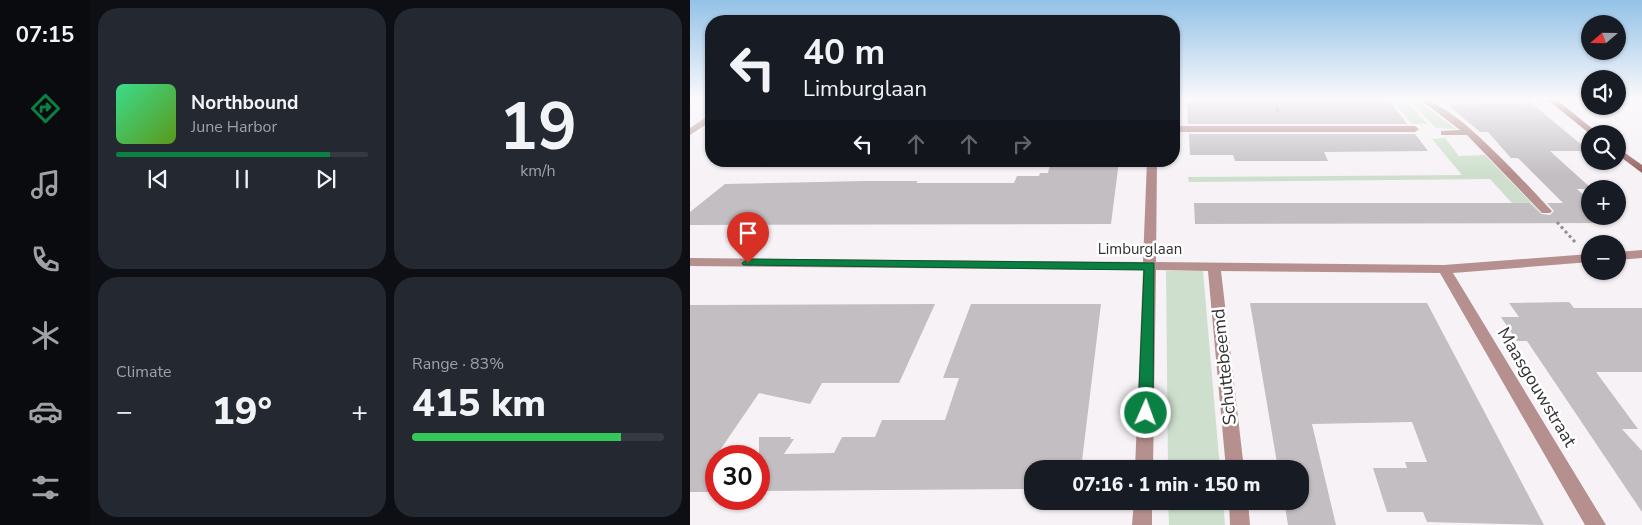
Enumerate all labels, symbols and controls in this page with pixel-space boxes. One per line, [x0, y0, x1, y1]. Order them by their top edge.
north arrow [1581, 15, 1626, 60]
map controls [1581, 15, 1626, 280]
text: 07:15 [16, 20, 74, 50]
text: 40 m [803, 29, 885, 76]
icon: left [720, 35, 785, 100]
button: sound [1581, 70, 1626, 115]
text: Limburglaan [803, 74, 927, 104]
text: 19 [499, 83, 577, 172]
text: Northbound [191, 90, 298, 116]
icon: directions [28, 91, 63, 126]
text: June Harbor [191, 116, 277, 138]
button: search [1581, 125, 1626, 170]
icon: left [849, 130, 877, 158]
icon: ahead [902, 130, 930, 158]
icon: ahead [955, 130, 983, 158]
icon: right [1008, 130, 1036, 158]
text: km/h [520, 160, 556, 182]
icon: previous [144, 165, 172, 193]
icon: pause [228, 165, 256, 193]
icon: next [312, 165, 340, 193]
icon: music [28, 167, 63, 202]
button: + [1581, 180, 1626, 225]
pin [727, 212, 769, 263]
icon: arrive [734, 219, 762, 247]
button: − [1581, 235, 1626, 280]
street label: Limburglaan [1098, 239, 1182, 259]
icon: phone [28, 242, 63, 277]
street label: Schuttebeemd [1206, 308, 1242, 426]
icon: climate [28, 318, 63, 353]
street label: Maasgouwstraat [1492, 323, 1582, 452]
text: Range · 83% [412, 353, 504, 375]
text: Climate [116, 361, 171, 383]
text: 415 km [412, 378, 546, 429]
text: 19° [212, 386, 272, 437]
position arrow [1119, 386, 1171, 438]
text: − [116, 393, 133, 431]
text: + [351, 393, 368, 431]
icon: car [28, 394, 63, 429]
speed limit sign: 30 [705, 445, 770, 510]
icon: filters [28, 470, 63, 505]
text: 07:16 · 1 min · 150 m [1073, 472, 1260, 498]

